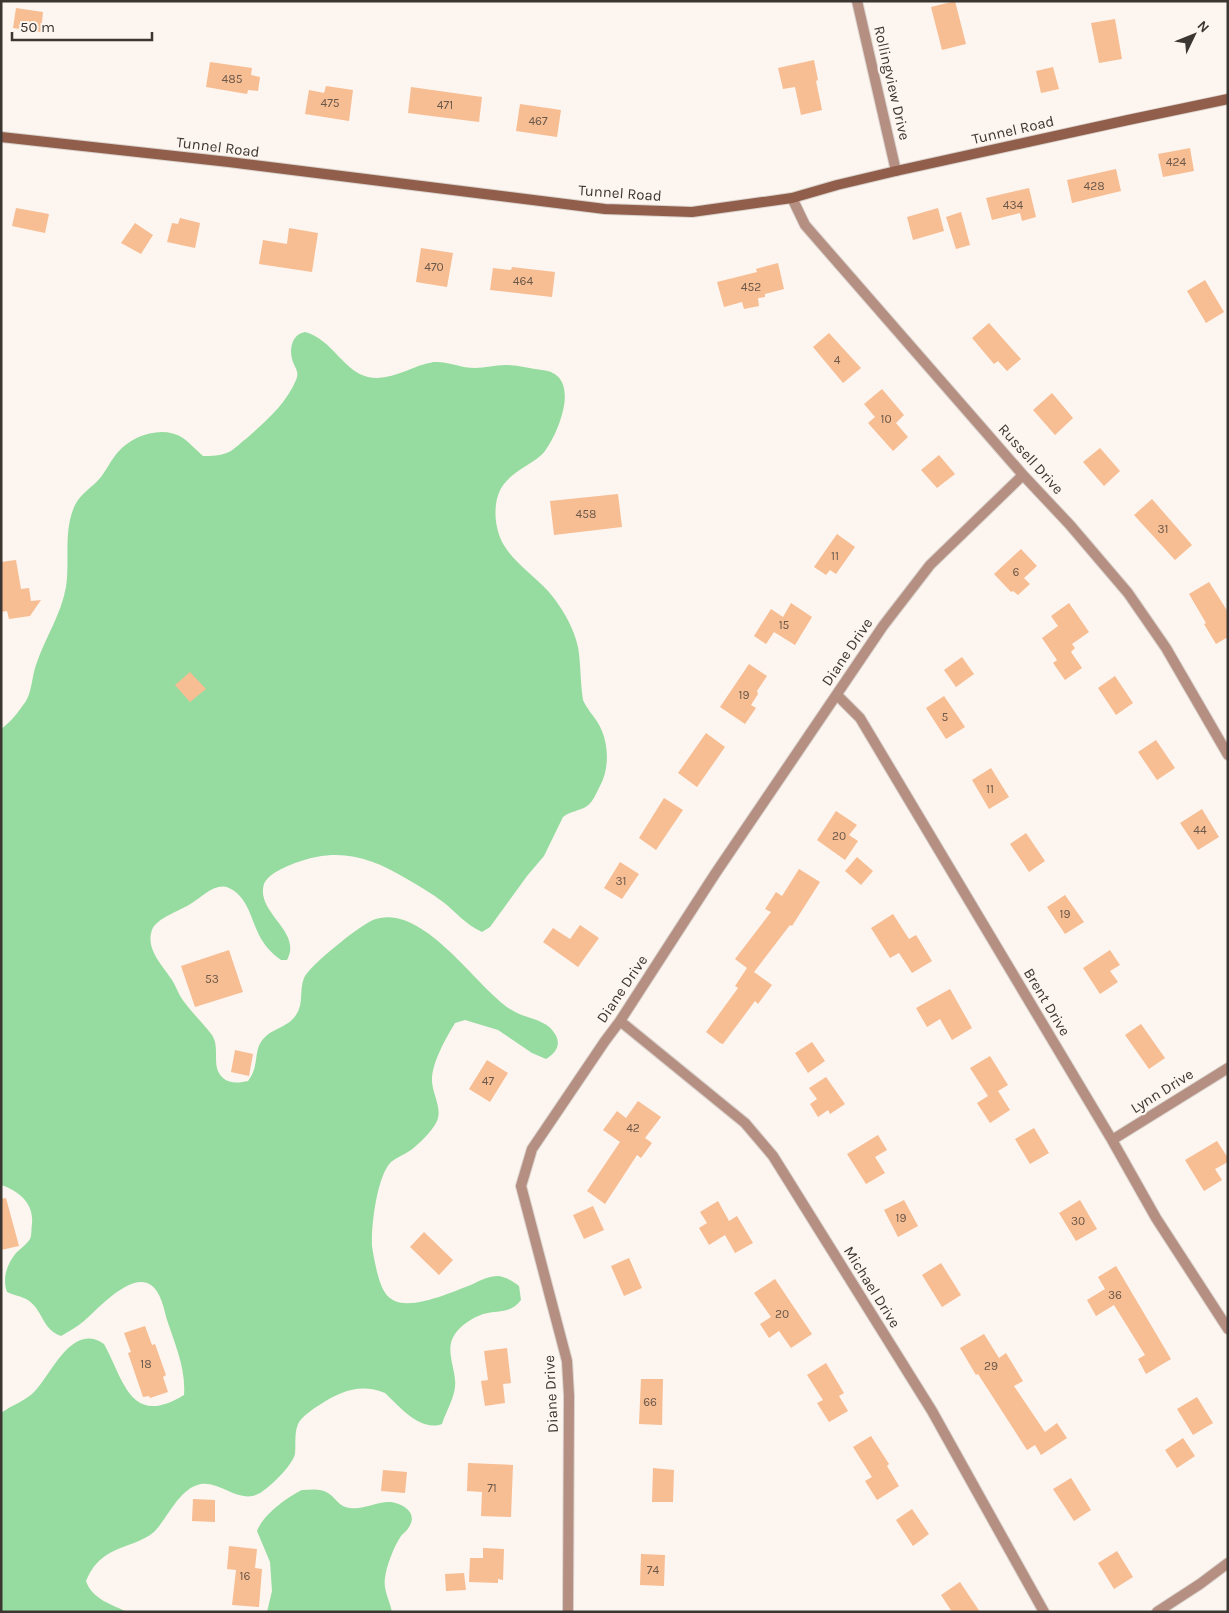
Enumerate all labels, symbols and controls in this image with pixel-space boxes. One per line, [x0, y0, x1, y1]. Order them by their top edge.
scale bar [12, 10, 152, 42]
north arrow [1169, 10, 1219, 60]
text: N [1193, 17, 1213, 36]
text: 50 m [20, 18, 55, 36]
street label: Rollingview Drive [870, 24, 914, 142]
house number: 485 [222, 72, 243, 86]
house number: 475 [320, 96, 340, 110]
house number: 471 [437, 98, 453, 112]
street label: Tunnel Road [970, 112, 1056, 148]
house number: 467 [528, 114, 548, 128]
street label: Tunnel Road [175, 133, 261, 161]
house number: 424 [1166, 155, 1186, 169]
house number: 428 [1083, 179, 1105, 193]
street label: Tunnel Road [578, 181, 662, 205]
house number: 434 [1003, 198, 1024, 212]
house number: 470 [424, 260, 444, 274]
house number: 464 [513, 274, 533, 288]
house number: 452 [741, 280, 761, 294]
house number: 4 [834, 353, 841, 367]
house number: 10 [880, 412, 892, 426]
street label: Russell Drive [995, 420, 1067, 498]
house number: 458 [576, 507, 596, 521]
house number: 31 [1157, 522, 1169, 536]
house number: 11 [831, 549, 839, 563]
house number: 6 [1013, 565, 1020, 579]
street label: Diane Drive [818, 615, 876, 689]
house number: 15 [779, 618, 790, 632]
house number: 19 [739, 688, 749, 702]
house number: 5 [942, 710, 949, 724]
house number: 11 [986, 782, 994, 796]
house number: 44 [1193, 823, 1207, 837]
house number: 20 [832, 829, 846, 843]
house number: 31 [615, 874, 627, 888]
house number: 19 [1060, 907, 1070, 921]
street label: Diane Drive [593, 952, 651, 1026]
street label: Brent Drive [1020, 965, 1074, 1039]
house number: 53 [205, 972, 219, 986]
street label: Lynn Drive [1127, 1065, 1197, 1117]
house number: 47 [482, 1074, 495, 1088]
house number: 42 [626, 1121, 640, 1135]
house number: 19 [896, 1211, 906, 1225]
house number: 30 [1071, 1214, 1085, 1228]
street label: Michael Drive [840, 1243, 904, 1331]
house number: 36 [1108, 1288, 1122, 1302]
house number: 20 [775, 1307, 789, 1321]
street label: Diane Drive [540, 1355, 562, 1433]
house number: 18 [140, 1357, 152, 1371]
house number: 29 [984, 1359, 998, 1373]
house number: 66 [643, 1395, 657, 1409]
house number: 71 [487, 1481, 497, 1495]
house number: 74 [647, 1563, 659, 1577]
house number: 16 [240, 1569, 251, 1583]

